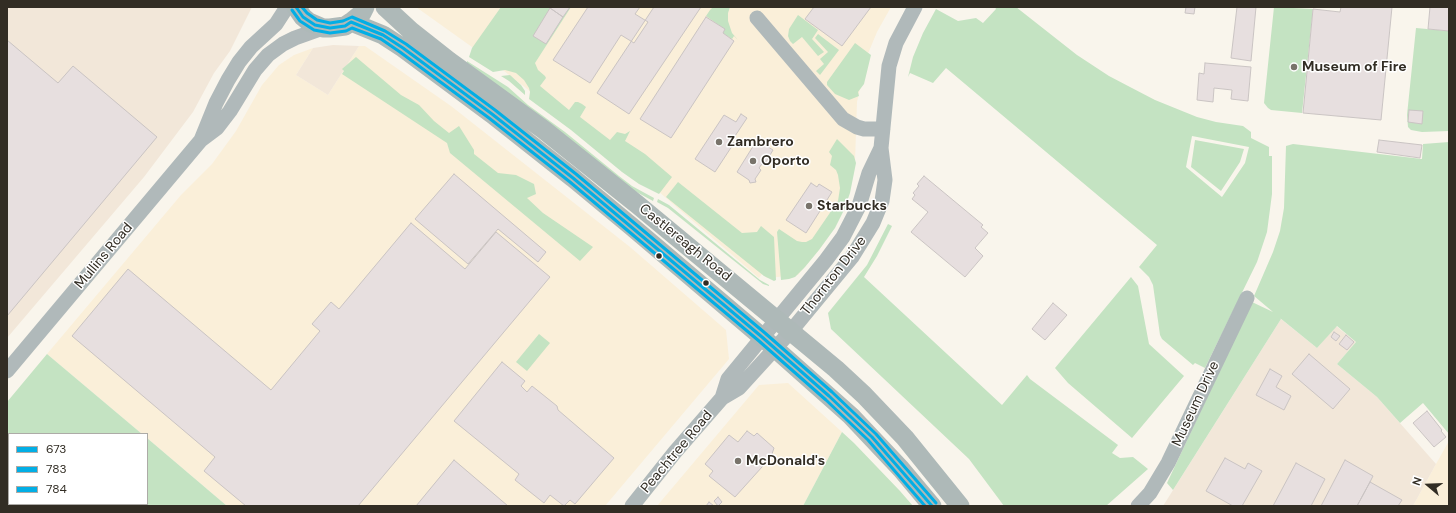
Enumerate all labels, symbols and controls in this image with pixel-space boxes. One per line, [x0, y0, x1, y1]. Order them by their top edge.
place label: Museum of Fire [1302, 59, 1407, 75]
marker: Museum of Fire [1289, 62, 1299, 72]
place label: Zambrero [727, 134, 794, 150]
marker: Zambrero [714, 137, 724, 147]
place label: Oporto [761, 153, 810, 169]
marker: Oporto [748, 156, 758, 166]
place label: Starbucks [817, 198, 887, 214]
street label: Castlereagh Road [636, 201, 734, 285]
marker: Starbucks [804, 201, 814, 211]
street label: Mullins Road [72, 220, 136, 292]
street label: Thornton Drive [798, 233, 870, 319]
unlabelled marker [654, 251, 664, 261]
unlabelled marker [701, 278, 711, 288]
street label: Museum Drive [1169, 359, 1223, 449]
street label: Peachtree Road [638, 408, 716, 496]
legend [8, 433, 148, 505]
text: 673 [46, 441, 66, 457]
place label: McDonald's [746, 453, 825, 469]
marker: McDonald's [733, 456, 743, 466]
text: 783 [46, 461, 67, 477]
north arrow [1408, 465, 1448, 505]
text: N [1409, 475, 1425, 487]
text: 784 [46, 481, 67, 497]

